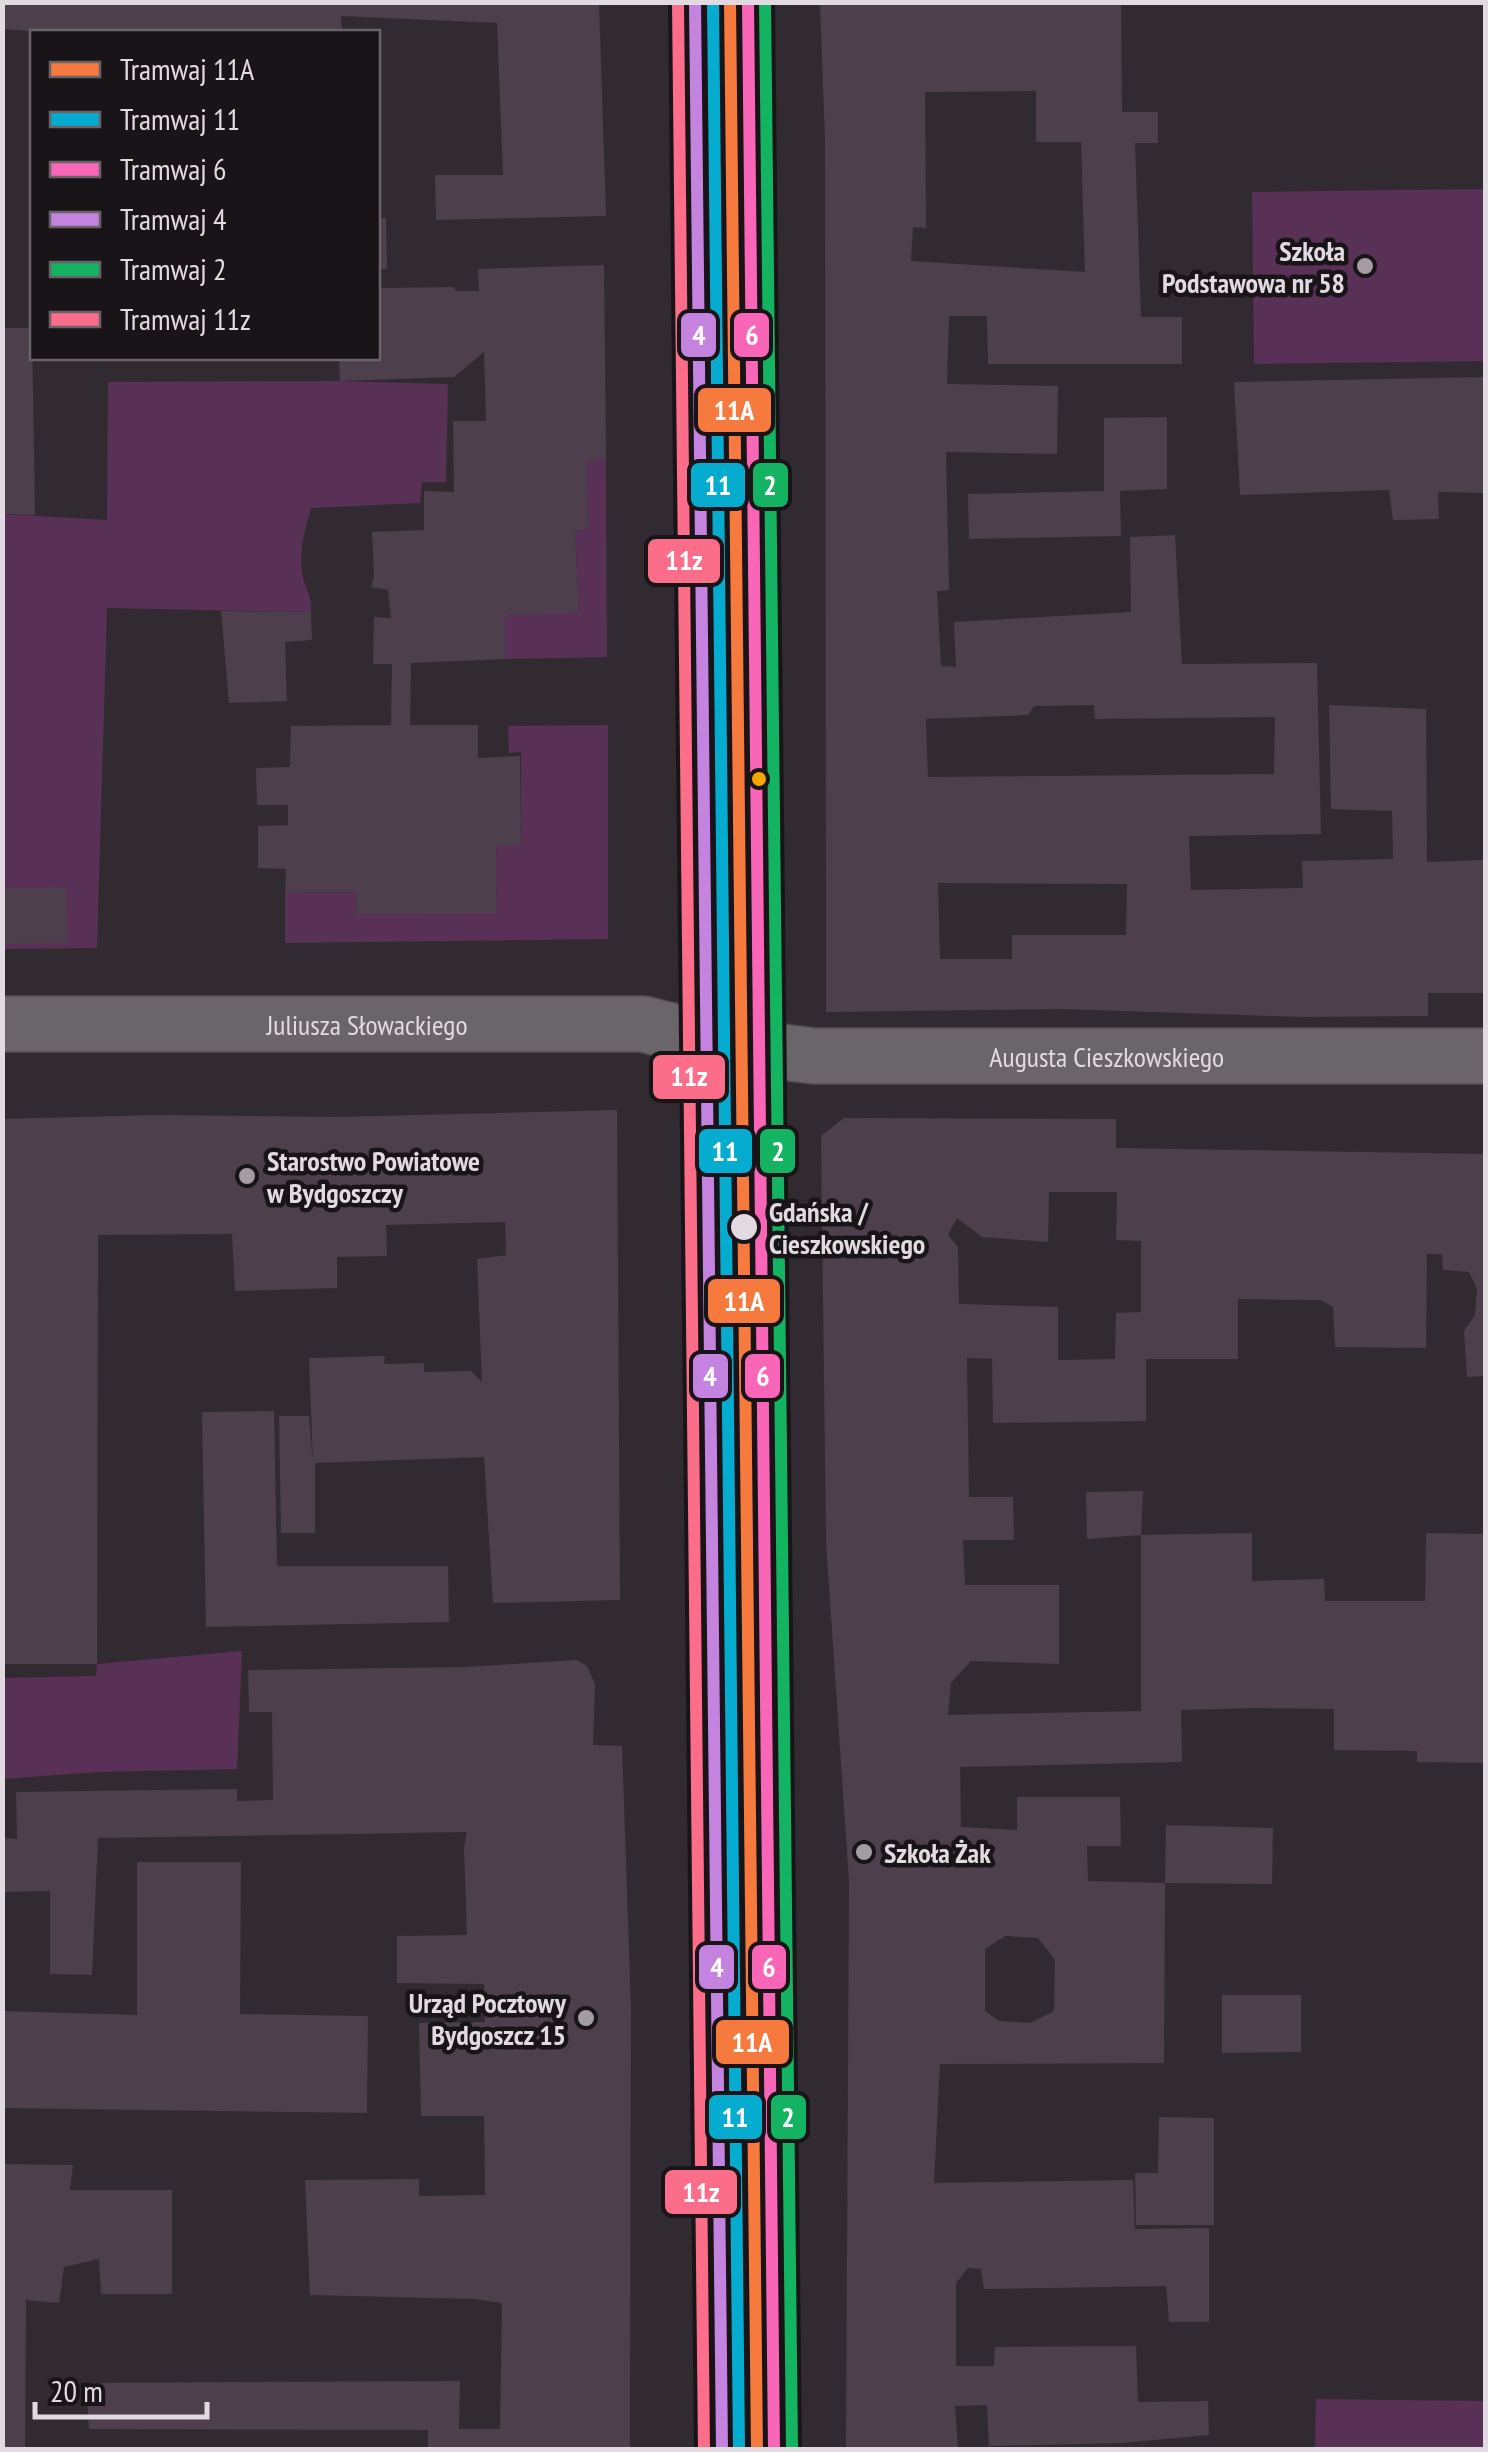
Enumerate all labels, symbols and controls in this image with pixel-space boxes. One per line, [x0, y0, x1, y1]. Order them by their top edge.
legend [30, 30, 380, 360]
text: Tramwaj 11A [120, 49, 255, 88]
text: Tramwaj 11 [120, 99, 240, 138]
text: Tramwaj 6 [120, 149, 227, 188]
text: Tramwaj 4 [120, 199, 227, 238]
place label: Szkoła Podstawowa nr 58 [1162, 232, 1345, 301]
text: Tramwaj 2 [120, 249, 227, 288]
marker: Szkoła Podstawowa nr 58 [1354, 255, 1376, 277]
text: Tramwaj 11z [120, 299, 251, 338]
line badge: 4 [679, 311, 718, 359]
line badge: 6 [732, 311, 771, 359]
text: 4 [692, 316, 706, 353]
text: 6 [745, 316, 759, 353]
line badge: 11A [696, 386, 773, 434]
text: 11A [714, 391, 755, 428]
line badge: 11 [689, 461, 747, 509]
line badge: 2 [751, 461, 790, 509]
text: 11 [705, 466, 731, 503]
text: 2 [763, 466, 777, 503]
line badge: 11z [646, 537, 722, 585]
text: 11z [665, 541, 703, 578]
unlabelled marker [749, 769, 769, 789]
street label: Juliusza Słowackiego [266, 1006, 468, 1043]
street label: Augusta Cieszkowskiego [989, 1038, 1224, 1075]
line badge: 11z [651, 1053, 727, 1101]
text: 11z [670, 1057, 708, 1094]
line badge: 11 [697, 1127, 754, 1175]
line badge: 2 [758, 1127, 797, 1175]
text: 11 [712, 1132, 738, 1169]
text: 2 [771, 1132, 785, 1169]
place label: Starostwo Powiatowe w Bydgoszczy [266, 1142, 480, 1211]
marker: Starostwo Powiatowe w Bydgoszczy [236, 1165, 258, 1187]
place label: Gdańska / Cieszkowskiego [769, 1193, 925, 1262]
marker: Gdańska / Cieszkowskiego [728, 1211, 760, 1243]
line badge: 11A [706, 1277, 782, 1325]
text: 11A [724, 1282, 765, 1319]
line badge: 4 [691, 1352, 730, 1400]
line badge: 6 [743, 1352, 782, 1400]
text: 4 [703, 1357, 717, 1394]
text: 6 [756, 1357, 770, 1394]
place label: Szkoła Żak [884, 1834, 991, 1871]
marker: Szkoła Żak [853, 1841, 875, 1863]
line badge: 4 [697, 1943, 736, 1991]
line badge: 6 [750, 1943, 788, 1991]
text: 4 [710, 1948, 724, 1985]
text: 6 [762, 1948, 776, 1985]
place label: Urząd Pocztowy Bydgoszcz 15 [409, 1984, 567, 2053]
marker: Urząd Pocztowy Bydgoszcz 15 [575, 2007, 597, 2029]
line badge: 11A [714, 2018, 791, 2066]
text: 11A [732, 2023, 773, 2060]
line badge: 11 [707, 2093, 764, 2141]
line badge: 2 [769, 2093, 808, 2141]
text: 11 [722, 2098, 748, 2135]
text: 2 [781, 2098, 795, 2135]
line badge: 11z [663, 2168, 739, 2216]
text: 11z [682, 2173, 720, 2210]
scale bar [35, 2357, 208, 2419]
text: 20 m [50, 2371, 103, 2410]

